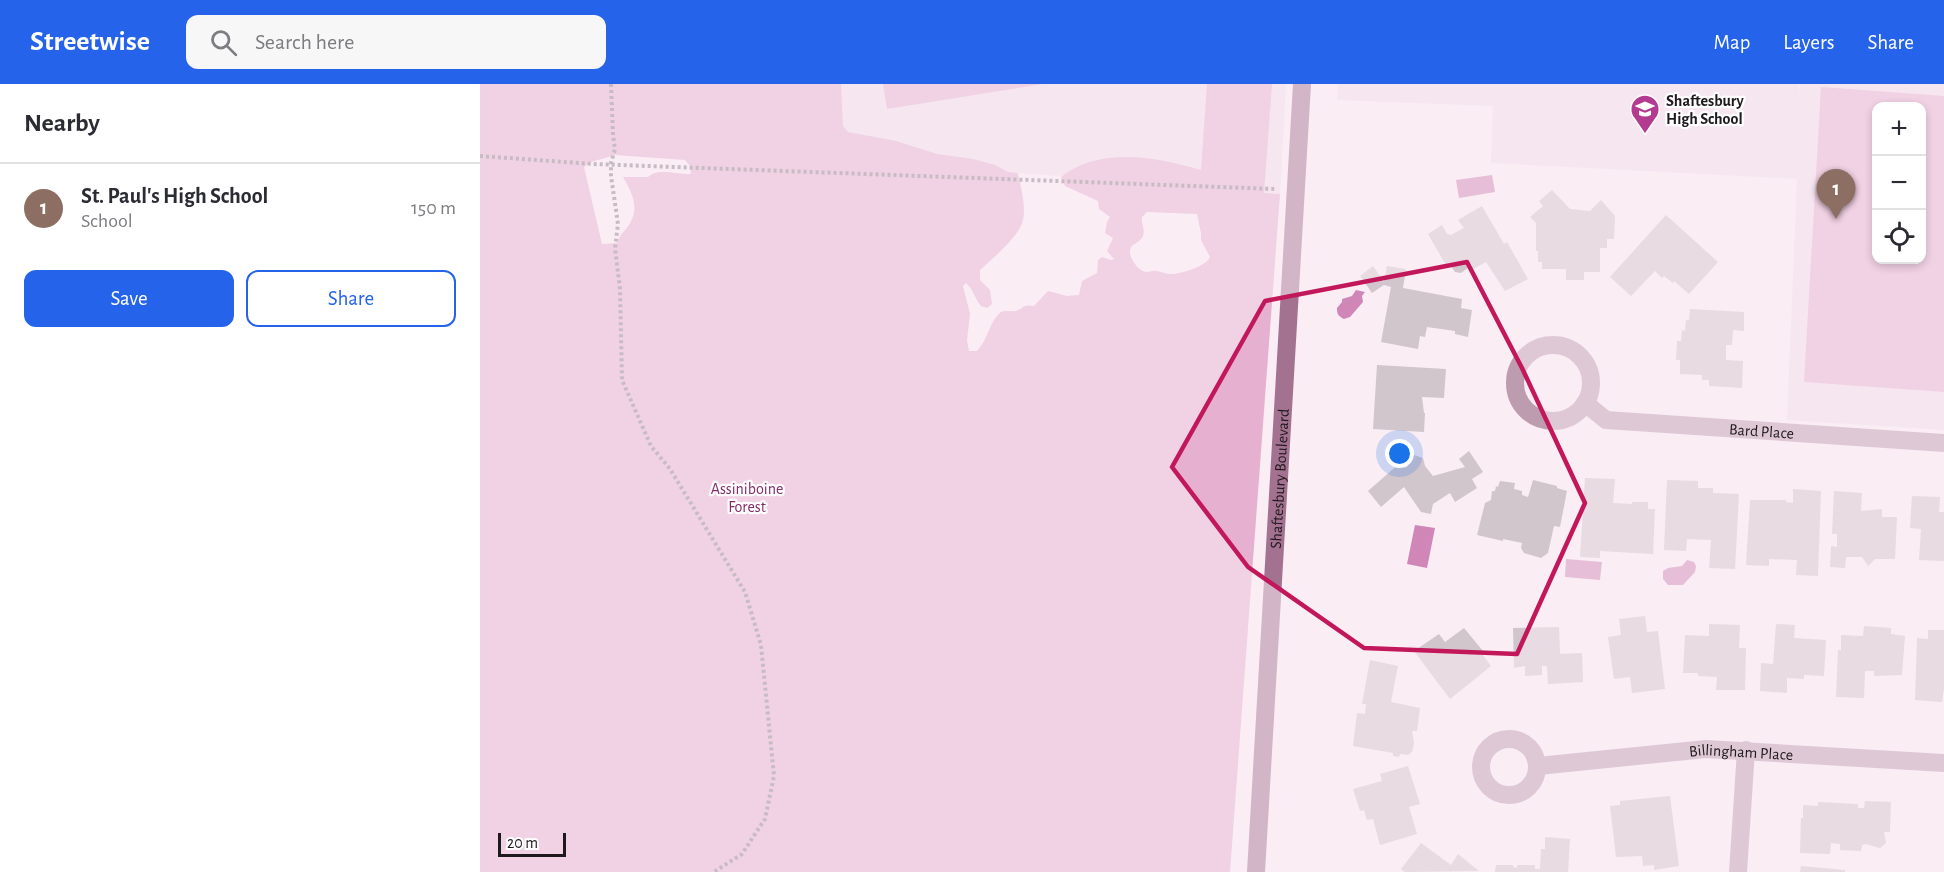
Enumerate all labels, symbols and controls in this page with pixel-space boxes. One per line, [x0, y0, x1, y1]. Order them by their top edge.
search box [186, 15, 606, 69]
icon: search [207, 26, 240, 59]
text: Streetwise [30, 28, 150, 56]
text: Search here [255, 31, 354, 53]
text: Map [1714, 32, 1750, 53]
text: Layers [1783, 32, 1834, 53]
text: Share [1867, 32, 1914, 53]
school or university icon: Shaftesbury High School [1629, 93, 1661, 135]
place label: Shaftesbury High School [1666, 93, 1744, 127]
map controls [1872, 102, 1926, 264]
button: + [1872, 102, 1926, 156]
text: Nearby [24, 110, 100, 136]
button: − [1872, 156, 1926, 210]
pin: 1 [1816, 170, 1856, 219]
text: St. Paul's High School [81, 185, 268, 207]
text: 1 [40, 198, 47, 218]
text: 150 m [411, 198, 456, 218]
button: locate [1872, 210, 1926, 264]
text: School [81, 211, 133, 231]
button: Save [24, 270, 234, 327]
button: Share [246, 270, 456, 327]
street label: Shaftesbury Boulevard [1268, 408, 1292, 549]
street label: Bard Place [1729, 421, 1795, 442]
your location [1385, 439, 1414, 468]
park label: Assiniboine Forest [711, 481, 783, 515]
street label: Billingham Place [1688, 742, 1794, 763]
scale bar [498, 830, 566, 858]
text: 20 m [507, 835, 538, 851]

